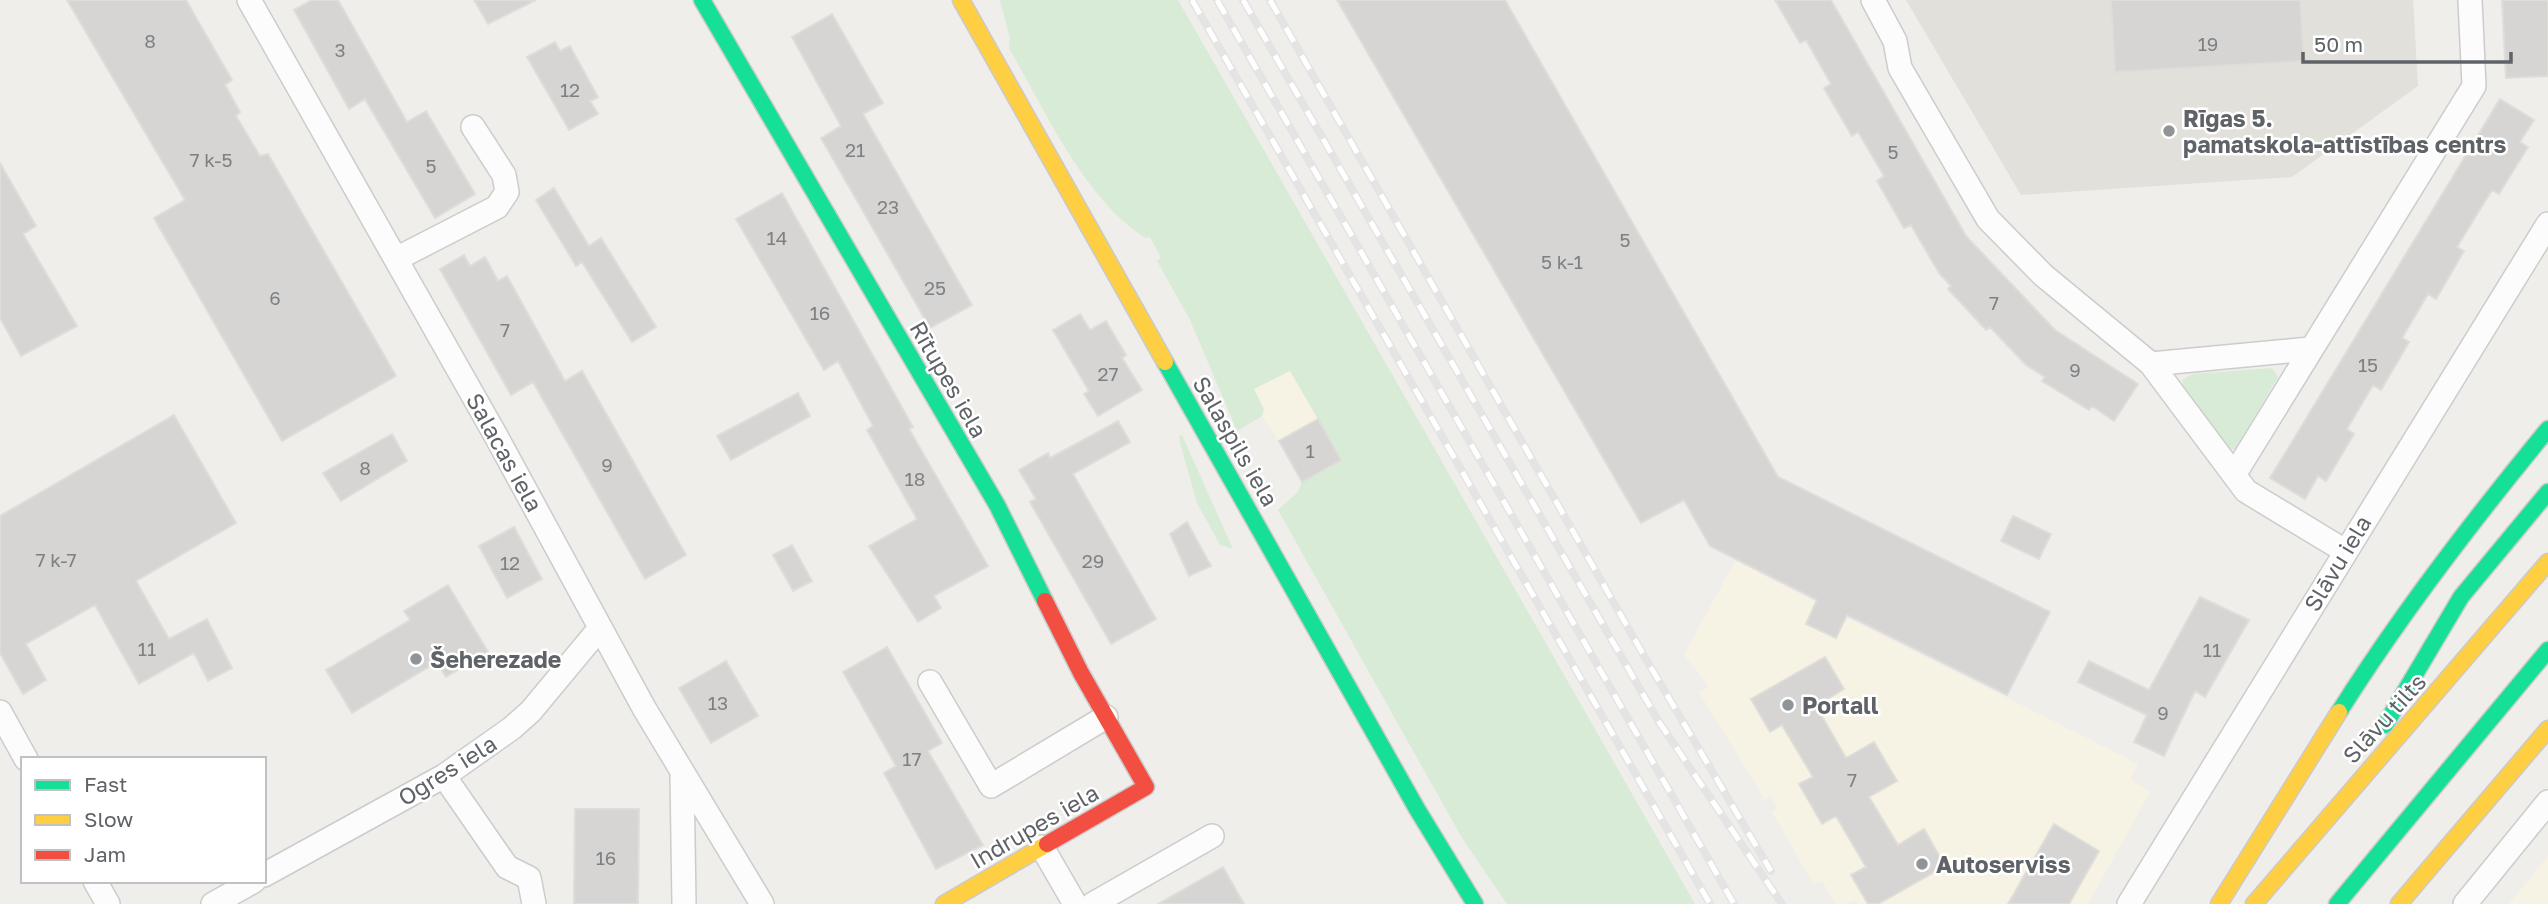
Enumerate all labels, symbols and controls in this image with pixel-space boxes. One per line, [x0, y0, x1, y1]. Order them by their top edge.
scale bar [2303, 21, 2511, 65]
house number: 8 [144, 29, 156, 52]
text: 50 m [2314, 31, 2363, 57]
house number: 19 [2198, 32, 2218, 55]
house number: 3 [334, 38, 346, 61]
house number: 12 [560, 78, 580, 101]
place label: Rīgas 5. pamatskola-attīstības centrs [2183, 104, 2507, 158]
marker: Rīgas 5. pamatskola-attīstības centrs [2161, 123, 2177, 139]
house number: 21 [845, 138, 865, 161]
house number: 5 [1887, 140, 1899, 163]
house number: 7 k-5 [189, 148, 233, 171]
house number: 5 [425, 154, 437, 177]
house number: 23 [877, 195, 899, 218]
house number: 14 [767, 226, 787, 249]
house number: 5 [1619, 228, 1631, 251]
house number: 5 k-1 [1541, 250, 1583, 273]
house number: 25 [924, 276, 946, 299]
house number: 6 [269, 286, 281, 309]
house number: 7 [1989, 291, 1999, 314]
house number: 16 [810, 301, 830, 324]
street label: Rītupes iela [904, 316, 994, 442]
house number: 7 [500, 318, 510, 341]
house number: 15 [2358, 353, 2378, 376]
house number: 9 [2069, 358, 2081, 381]
house number: 27 [1097, 362, 1119, 385]
street label: Salaspils iela [1187, 371, 1285, 511]
street label: Salacas iela [461, 388, 549, 516]
house number: 1 [1305, 439, 1315, 462]
house number: 9 [601, 453, 613, 476]
house number: 8 [359, 456, 371, 479]
house number: 18 [905, 467, 925, 490]
street label: Slāvu iela [2297, 510, 2377, 616]
house number: 7 k-7 [36, 548, 76, 571]
house number: 29 [1082, 549, 1104, 572]
house number: 12 [500, 551, 520, 574]
house number: 11 [138, 637, 156, 660]
house number: 11 [2203, 638, 2221, 661]
place label: Šeherezade [430, 645, 561, 673]
marker: Šeherezade [408, 651, 424, 667]
street label: Slāvu tilts [2337, 667, 2431, 769]
house number: 13 [708, 691, 728, 714]
place label: Portall [1802, 691, 1879, 719]
marker: Portall [1780, 697, 1796, 713]
house number: 9 [2157, 701, 2169, 724]
street label: Ogres iela [392, 729, 502, 811]
house number: 17 [902, 747, 922, 770]
legend [21, 757, 266, 883]
house number: 7 [1847, 768, 1857, 791]
text: Fast [84, 771, 127, 797]
street label: Indrupes iela [965, 778, 1103, 874]
text: Slow [84, 806, 133, 832]
text: Jam [84, 841, 126, 867]
house number: 16 [596, 846, 616, 869]
place label: Autoserviss [1936, 850, 2071, 878]
marker: Autoserviss [1914, 856, 1930, 872]

